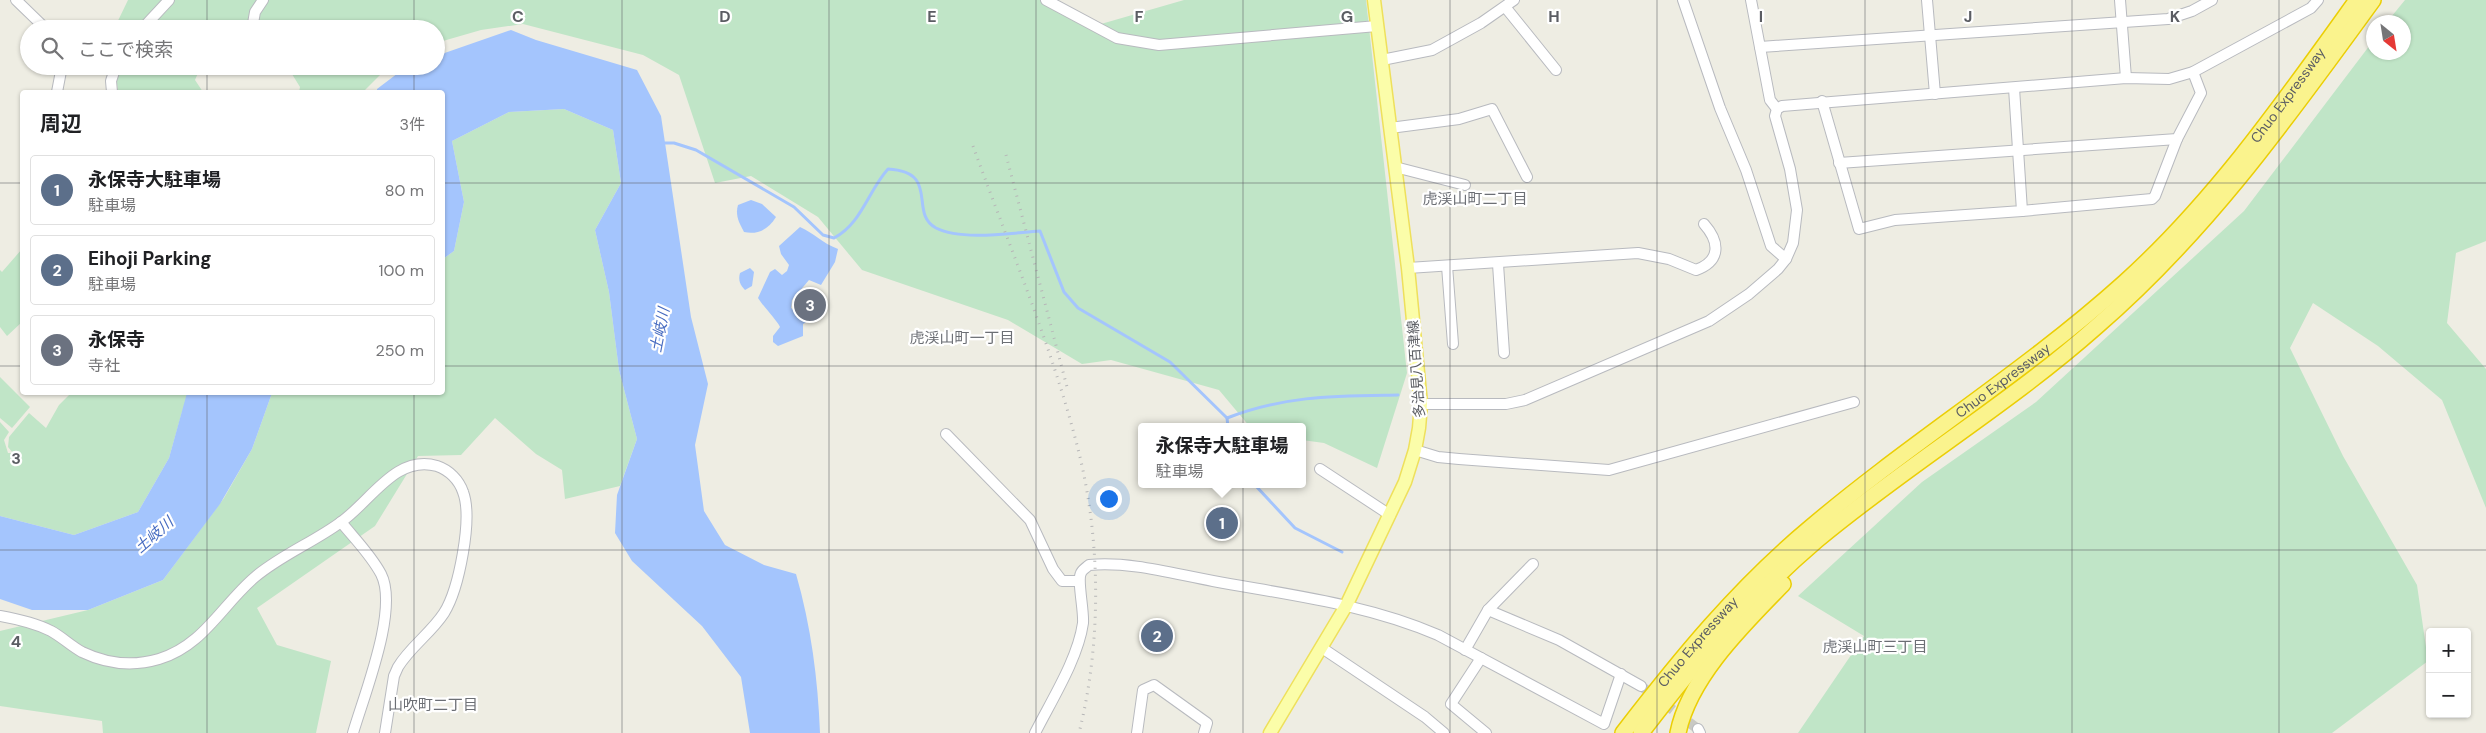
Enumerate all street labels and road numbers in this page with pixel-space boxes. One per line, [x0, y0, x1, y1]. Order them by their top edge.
street label: Chuo Expressway [2246, 44, 2329, 146]
street label: 多治見八百津線 [1404, 319, 1428, 419]
street label: Chuo Expressway [1952, 339, 2054, 422]
street label: Chuo Expressway [1654, 592, 1742, 691]

